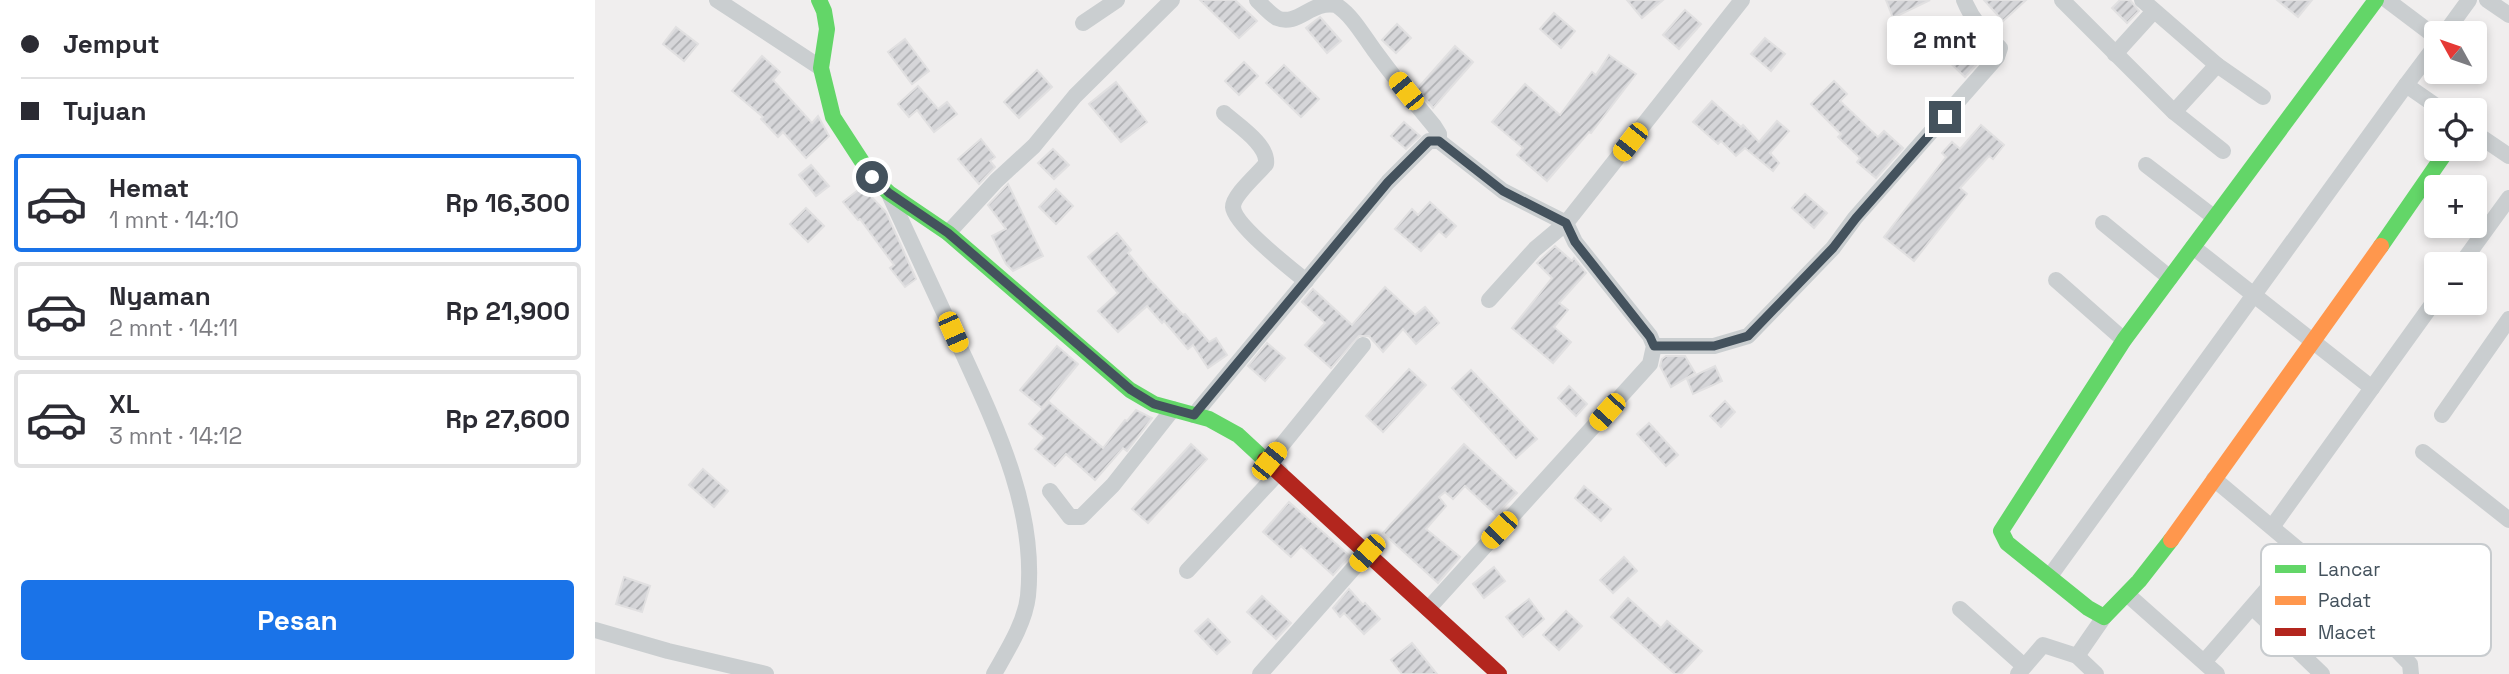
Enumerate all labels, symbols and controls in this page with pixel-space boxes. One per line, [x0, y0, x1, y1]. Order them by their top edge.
callout: 2 mnt [1887, 16, 2003, 64]
north arrow [2424, 21, 2487, 84]
map controls [2424, 21, 2487, 315]
text: 2 mnt [1913, 25, 1977, 55]
text: Jemput [63, 27, 160, 61]
car [1385, 68, 1428, 114]
text: Tujuan [63, 94, 146, 128]
button: locate [2424, 98, 2487, 161]
route end [1929, 101, 1961, 133]
car [1609, 119, 1652, 165]
route start [856, 161, 888, 193]
text: Hemat [109, 171, 189, 205]
icon: car [25, 172, 88, 235]
button: + [2424, 175, 2487, 238]
text: Rp 16,300 [445, 186, 570, 220]
text: 1 mnt · 14:10 [109, 205, 239, 235]
button: − [2424, 252, 2487, 315]
text: Nyaman [109, 279, 211, 313]
icon: car [25, 280, 88, 343]
text: Rp 21,900 [446, 294, 570, 328]
car [935, 309, 972, 355]
text: 2 mnt · 14:11 [109, 313, 238, 343]
text: XL [109, 387, 140, 421]
icon: car [25, 388, 88, 451]
car [1586, 389, 1629, 435]
text: Rp 27,600 [445, 402, 570, 436]
text: 3 mnt · 14:12 [109, 421, 242, 451]
car [1248, 438, 1291, 484]
car [1477, 507, 1522, 553]
car [1346, 530, 1389, 576]
legend [2261, 544, 2491, 656]
text: Lancar [2318, 557, 2380, 582]
button: Pesan [21, 580, 574, 660]
text: Padat [2318, 588, 2371, 613]
text: Macet [2318, 620, 2376, 645]

